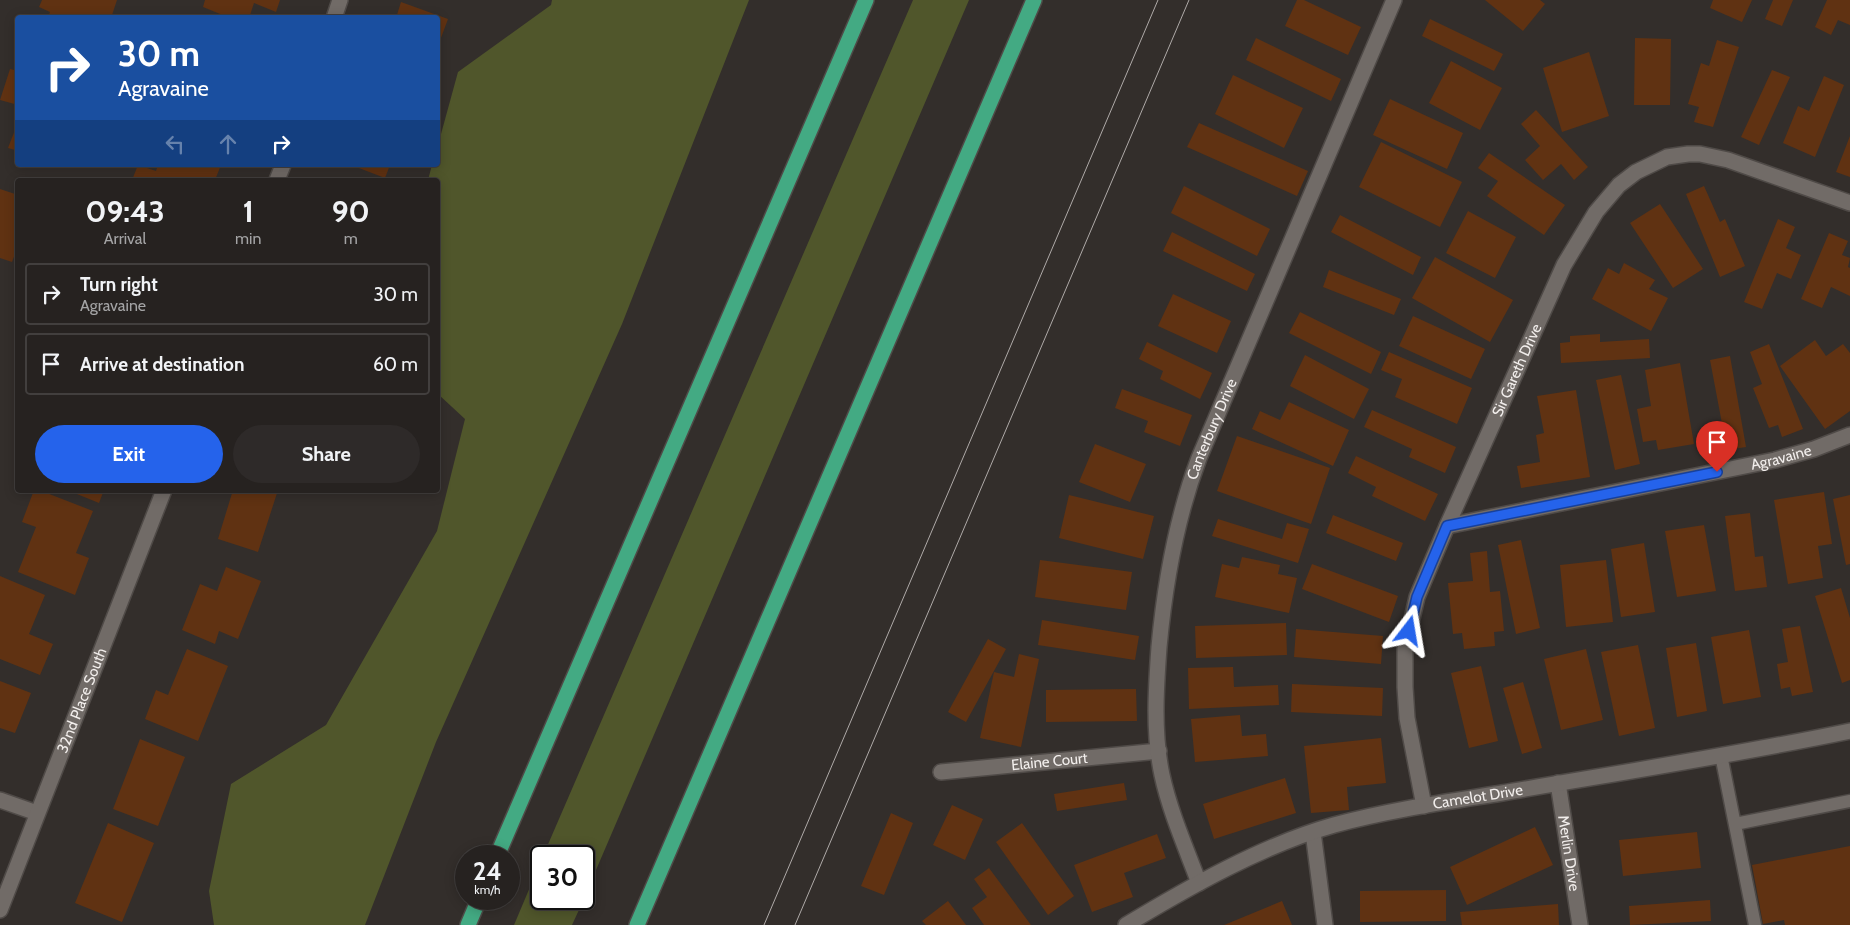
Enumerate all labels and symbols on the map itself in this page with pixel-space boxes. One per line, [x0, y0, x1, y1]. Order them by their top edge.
street label: Sir Gareth Drive [1488, 321, 1546, 419]
street label: Canterbury Drive [1183, 376, 1241, 482]
pin [1696, 421, 1738, 472]
street label: Agravaine [1749, 441, 1814, 474]
position arrow [1382, 604, 1434, 656]
street label: 32nd Place South [53, 645, 110, 755]
street label: Elaine Court [1010, 749, 1089, 774]
street label: Camelot Drive [1431, 781, 1524, 813]
street label: Merlin Drive [1554, 814, 1584, 893]
speed limit sign: 30 [530, 845, 595, 910]

